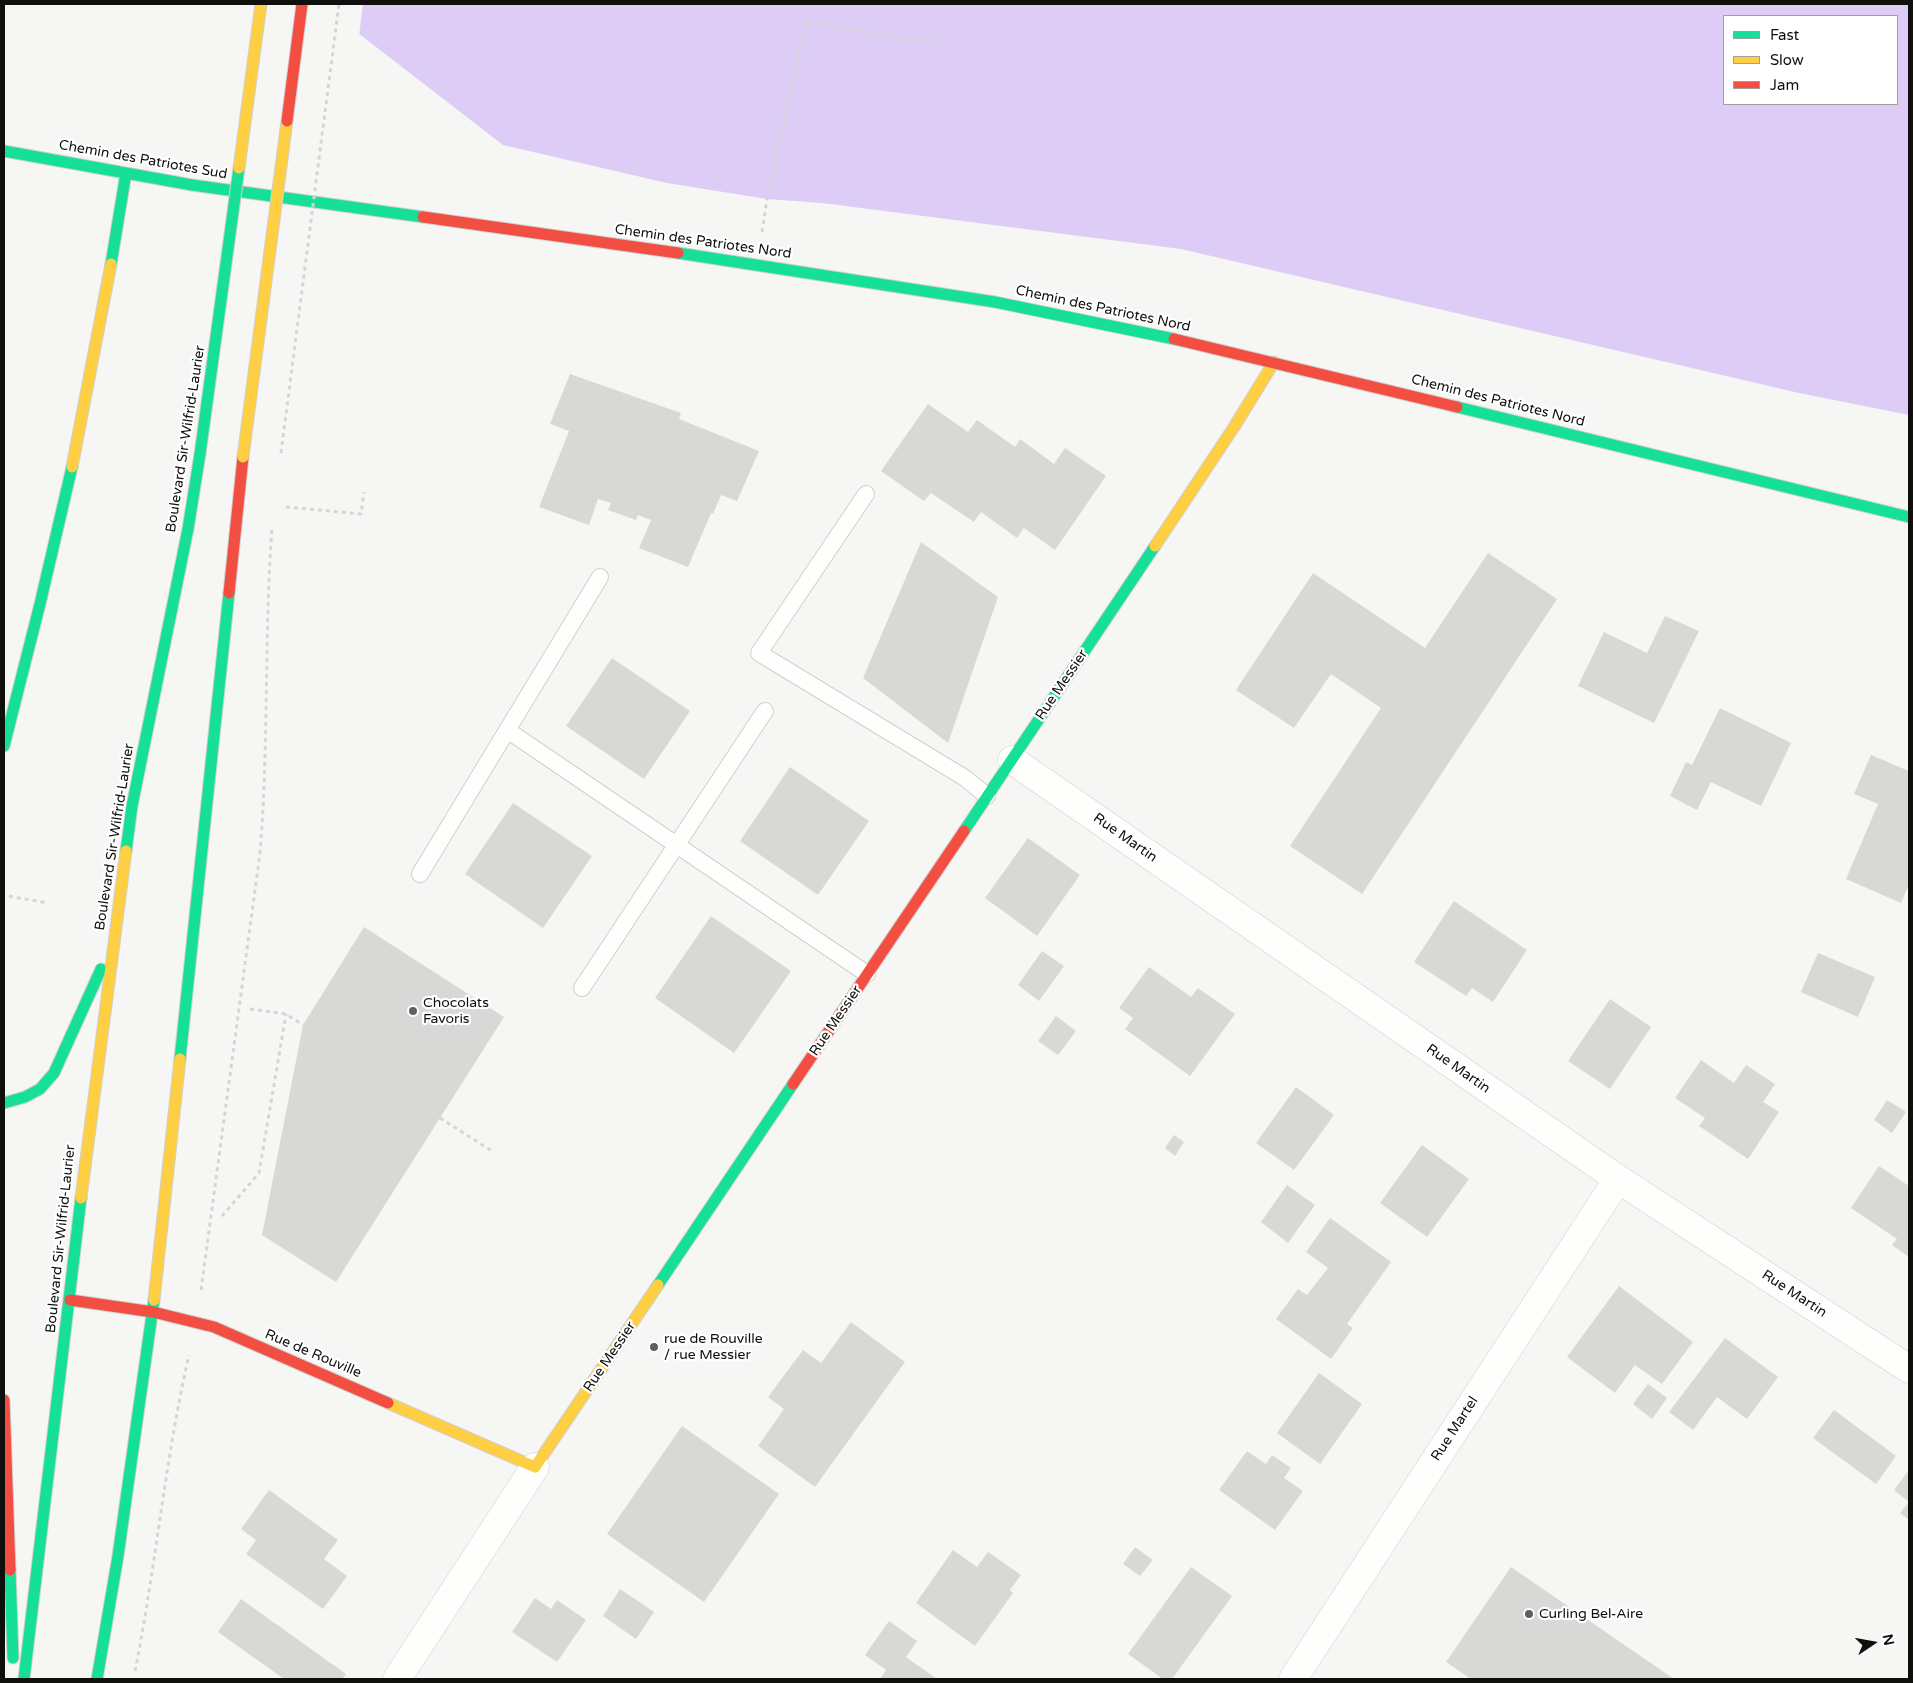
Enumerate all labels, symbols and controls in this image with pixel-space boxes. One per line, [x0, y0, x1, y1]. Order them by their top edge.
legend [1723, 15, 1898, 105]
text: Fast [1770, 26, 1799, 44]
text: Slow [1770, 51, 1804, 69]
text: Jam [1770, 76, 1799, 94]
street label: Chemin des Patriotes Sud [58, 137, 228, 183]
street label: Chemin des Patriotes Nord [614, 221, 792, 263]
street label: Chemin des Patriotes Nord [1014, 282, 1192, 336]
street label: Boulevard Sir-Wilfrid-Laurier [163, 344, 209, 534]
street label: Chemin des Patriotes Nord [1409, 371, 1587, 431]
street label: Rue Messier [1032, 647, 1092, 723]
street label: Boulevard Sir-Wilfrid-Laurier [92, 742, 138, 932]
street label: Rue Martin [1090, 810, 1160, 866]
street label: Rue Messier [806, 983, 866, 1059]
place label: Chocolats Favoris [423, 995, 489, 1028]
marker: Chocolats Favoris [407, 1005, 419, 1017]
street label: Rue Martin [1423, 1041, 1493, 1097]
street label: Boulevard Sir-Wilfrid-Laurier [43, 1144, 79, 1334]
street label: Rue Martin [1758, 1267, 1830, 1321]
street label: Rue Messier [580, 1319, 640, 1395]
street label: Rue de Rouville [262, 1326, 364, 1382]
place label: rue de Rouville / rue Messier [664, 1331, 763, 1364]
marker: rue de Rouville / rue Messier [648, 1341, 660, 1353]
street label: Rue Martel [1428, 1394, 1482, 1464]
place label: Curling Bel-Aire [1539, 1606, 1643, 1622]
marker: Curling Bel-Aire [1523, 1608, 1535, 1620]
north arrow [1848, 1618, 1898, 1668]
text: N [1879, 1633, 1898, 1647]

